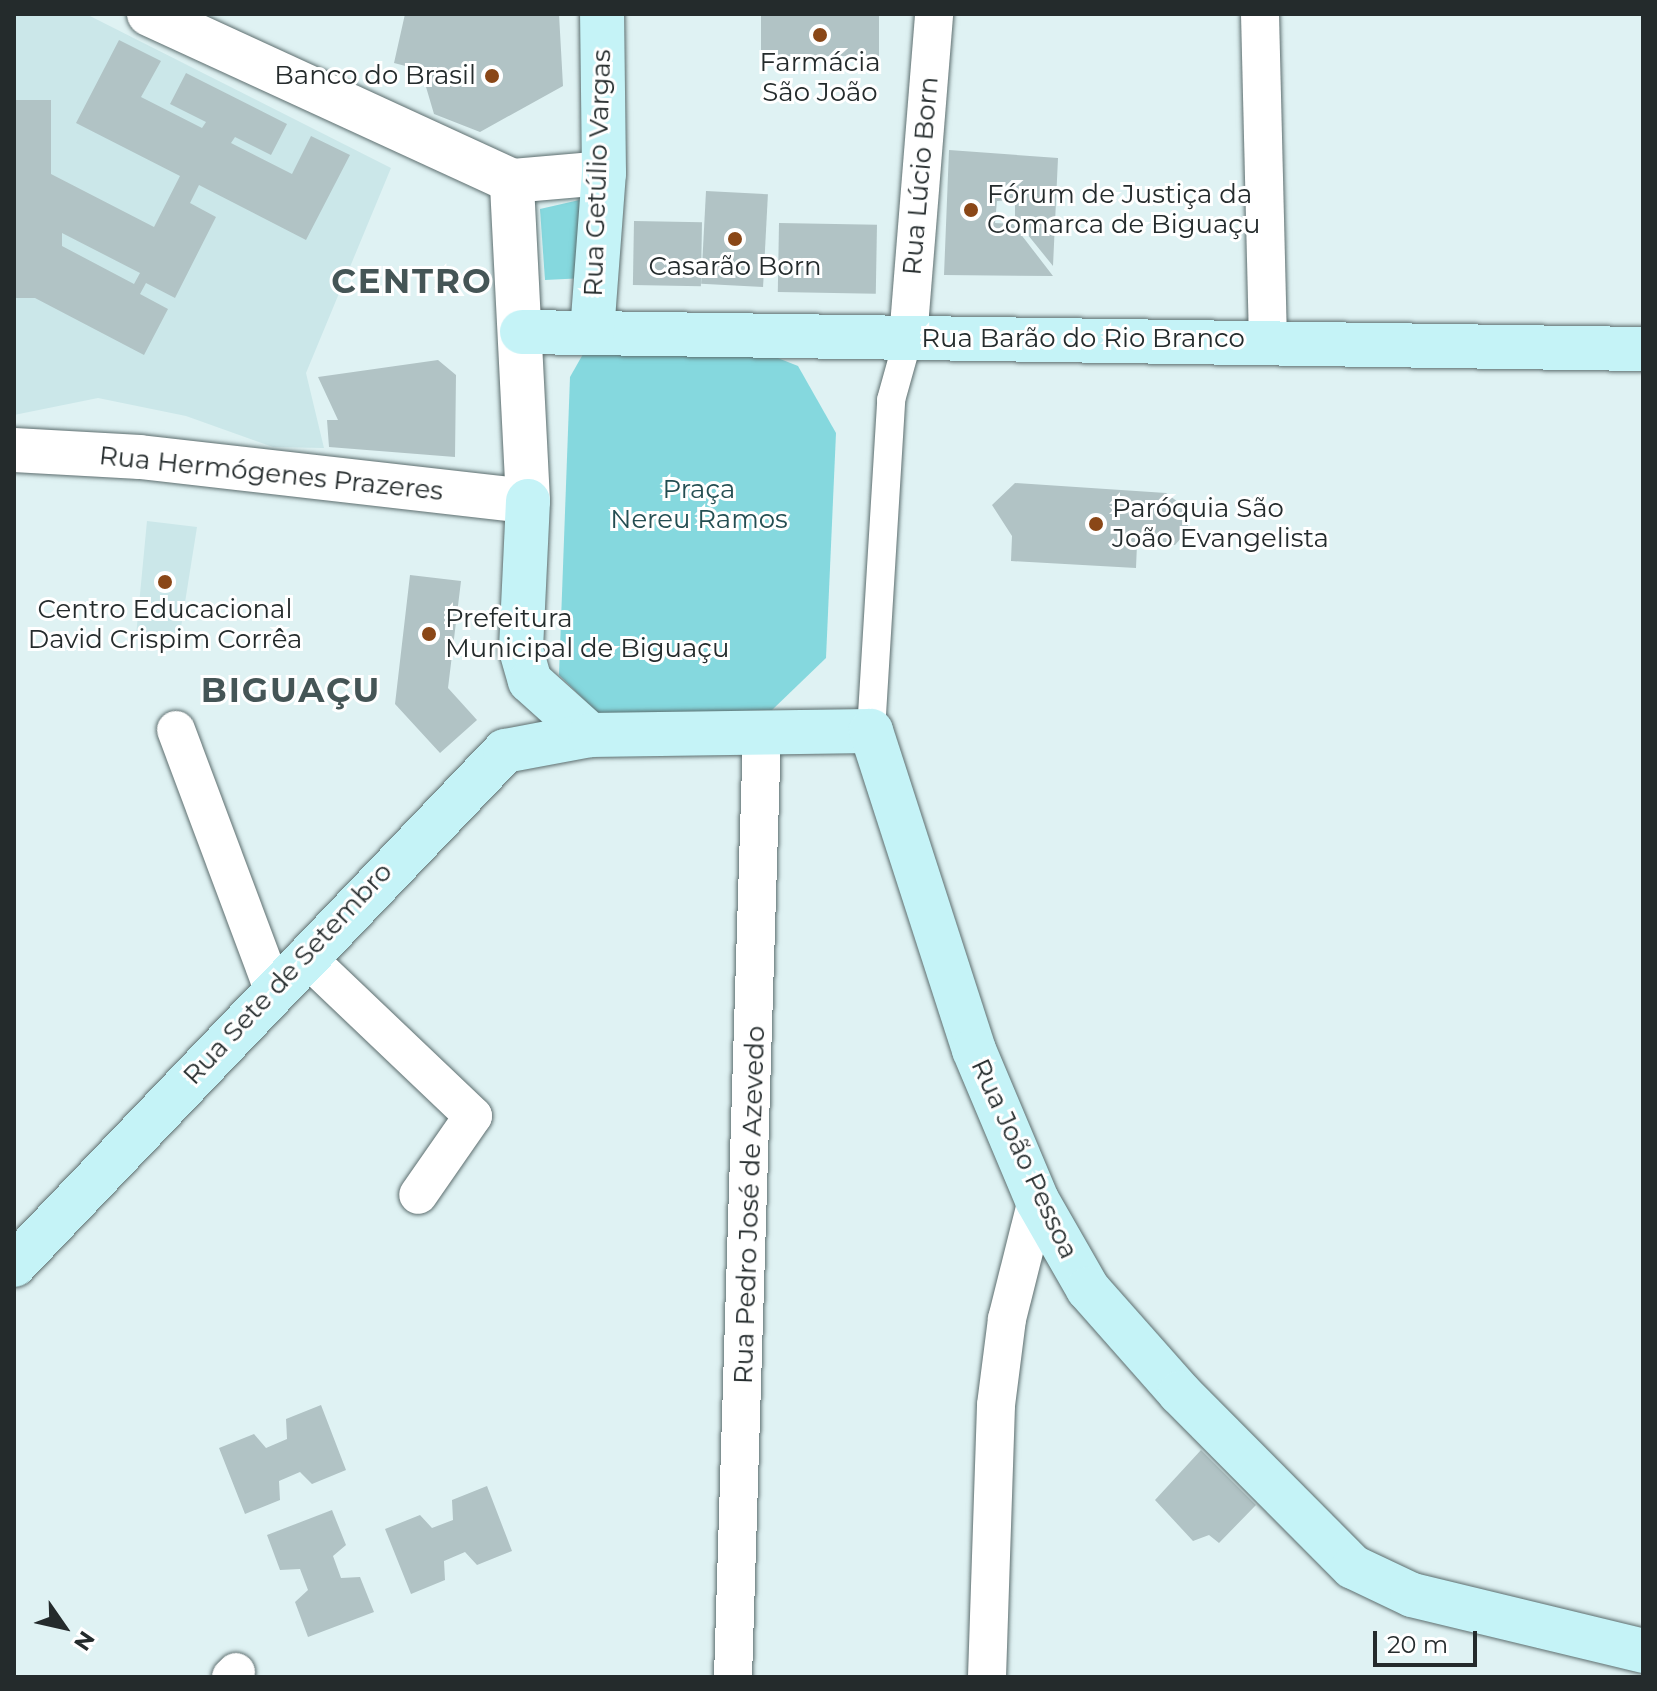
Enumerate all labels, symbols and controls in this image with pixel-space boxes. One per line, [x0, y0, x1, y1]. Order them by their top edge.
marker: Farmácia São João [811, 26, 829, 44]
place label: Farmácia São João [759, 47, 881, 108]
street label: Rua Getúlio Vargas [578, 49, 618, 297]
place label: Banco do Brasil [274, 60, 476, 92]
marker: Banco do Brasil [483, 67, 501, 85]
street label: Rua Lúcio Born [897, 75, 945, 277]
place label: Fórum de Justiça da Comarca de Biguaçu [987, 179, 1260, 240]
marker: Fórum de Justiça da Comarca de Biguaçu [962, 201, 980, 219]
marker: Casarão Born [726, 230, 744, 248]
place label: Casarão Born [648, 251, 822, 283]
district label: CENTRO [331, 262, 493, 302]
street label: Rua Barão do Rio Branco [921, 323, 1245, 355]
street label: Rua Hermógenes Prazeres [97, 440, 445, 508]
park label: Praça Nereu Ramos [610, 474, 788, 536]
place label: Paróquia São João Evangelista [1112, 493, 1329, 554]
marker: Paróquia São João Evangelista [1087, 515, 1105, 533]
marker: Centro Educacional David Crispim Corrêa [156, 573, 174, 591]
place label: Centro Educacional David Crispim Corrêa [28, 594, 302, 656]
place label: Prefeitura Municipal de Biguaçu [445, 603, 729, 664]
marker: Prefeitura Municipal de Biguaçu [420, 625, 438, 643]
district label: BIGUAÇU [201, 671, 381, 711]
street label: Rua Sete de Setembro [177, 857, 399, 1091]
street label: Rua Pedro José de Azevedo [728, 1025, 772, 1385]
street label: Rua João Pessoa [964, 1054, 1084, 1264]
north arrow [24, 1587, 104, 1667]
scale bar [1377, 1615, 1481, 1665]
text: N [68, 1626, 100, 1656]
text: 20 m [1387, 1630, 1448, 1659]

